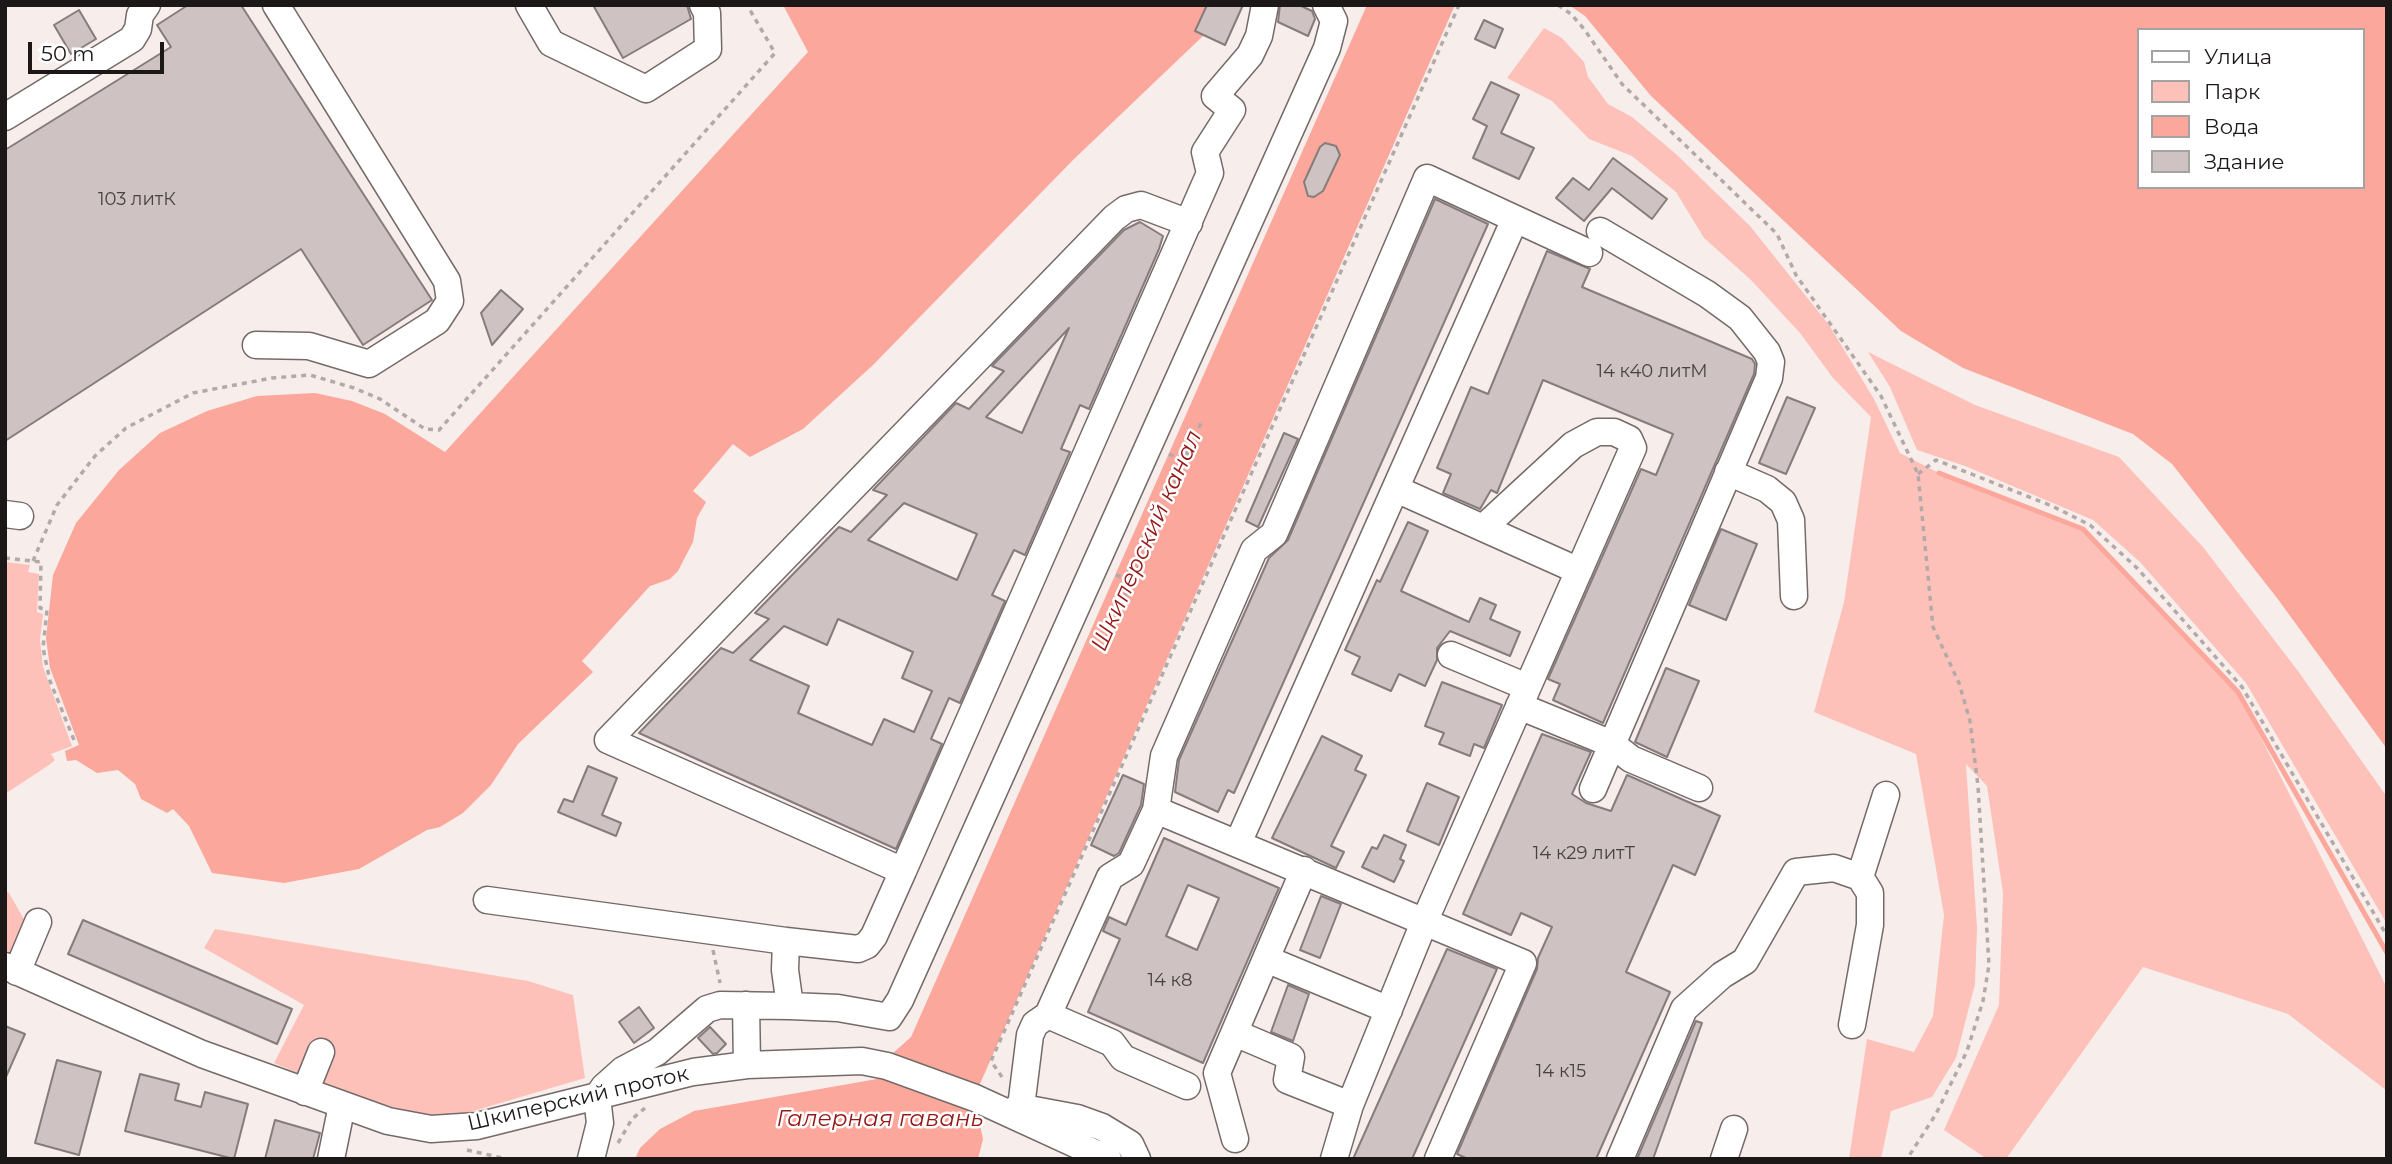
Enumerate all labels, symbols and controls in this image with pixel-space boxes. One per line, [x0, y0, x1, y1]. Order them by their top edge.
scale bar [32, 28, 168, 72]
legend [2136, 28, 2364, 189]
text: 50 m [41, 41, 95, 66]
text: Улица [2204, 44, 2272, 69]
text: Парк [2204, 79, 2260, 104]
text: Вода [2204, 114, 2259, 139]
text: Здание [2204, 149, 2285, 174]
house number: 103 литК [98, 189, 176, 211]
house number: 14 к40 литМ [1596, 361, 1708, 383]
water label: Шкиперский канал [1086, 426, 1208, 656]
house number: 14 к29 литТ [1533, 843, 1635, 865]
house number: 14 к8 [1147, 970, 1193, 992]
street label: Шкиперский проток [465, 1061, 691, 1137]
house number: 14 к15 [1536, 1061, 1586, 1083]
water label: Галерная гавань [777, 1105, 983, 1133]

